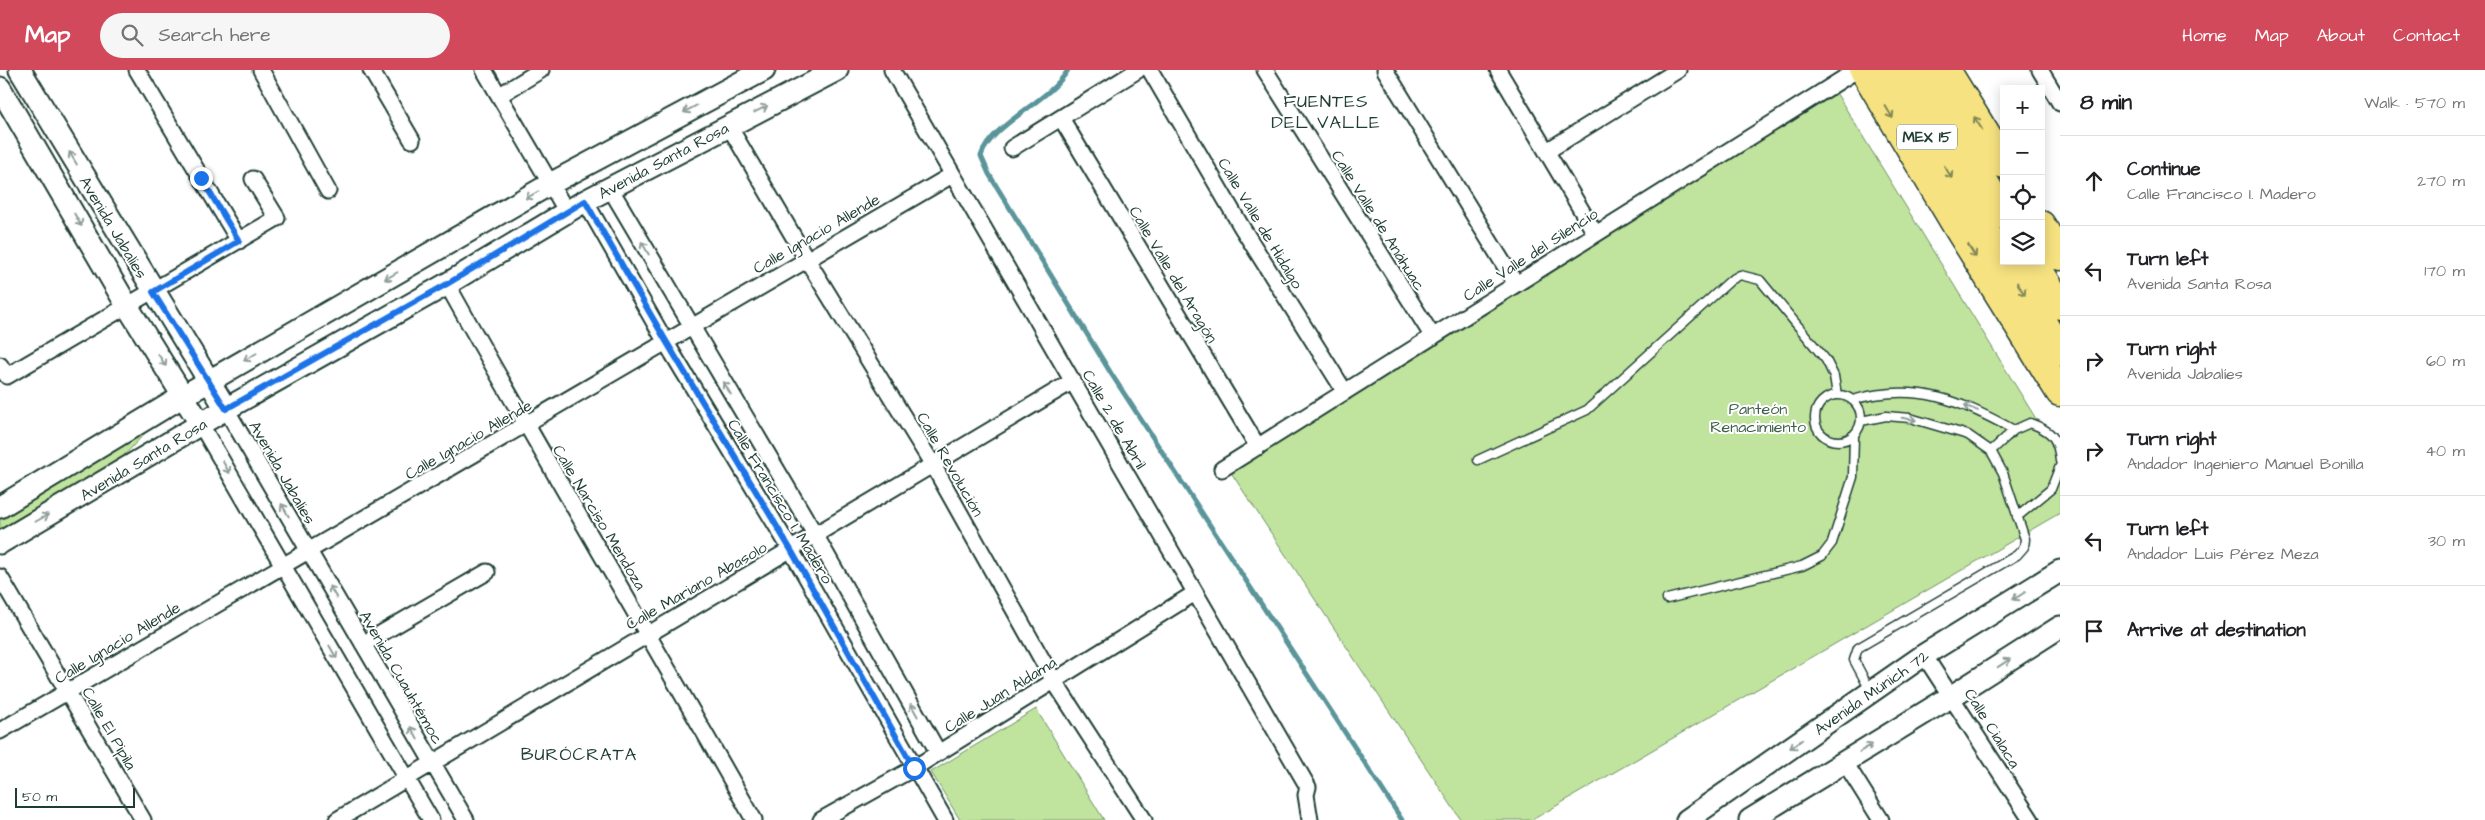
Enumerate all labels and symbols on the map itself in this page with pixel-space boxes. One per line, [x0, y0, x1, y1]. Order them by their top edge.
district label: FUENTES DEL VALLE [1271, 89, 1381, 135]
one-way arrow [753, 104, 768, 113]
one-way arrow [1885, 104, 1895, 118]
one-way arrow [683, 105, 698, 114]
one-way arrow [1973, 116, 1983, 130]
street label: Avenida Santa Rosa [595, 117, 732, 204]
road number: MEX 15 [1897, 124, 1957, 150]
street label: Calle Valle de Anáhuac [1326, 146, 1430, 295]
one-way arrow [67, 152, 77, 166]
street label: Calle Valle de Hidalgo [1211, 154, 1308, 294]
one-way arrow [1944, 164, 1954, 179]
route end [190, 167, 213, 190]
street label: Avenida Jabalíes [74, 172, 152, 283]
street label: Calle Ignacio Allende [749, 188, 885, 280]
one-way arrow [525, 190, 539, 200]
street label: Calle Valle del Aragón [1123, 202, 1223, 348]
street label: Calle Valle del Silencio [1459, 203, 1602, 307]
one-way arrow [73, 213, 83, 228]
one-way arrow [639, 241, 649, 255]
one-way arrow [1968, 244, 1978, 258]
one-way arrow [383, 271, 398, 281]
one-way arrow [2016, 282, 2026, 296]
one-way arrow [157, 352, 167, 366]
one-way arrow [244, 353, 258, 363]
street label: Calle 2 de Abril [1077, 366, 1152, 473]
one-way arrow [722, 381, 732, 395]
street label: Calle Ignacio Allende [401, 394, 537, 486]
park label: Panteón Renacimiento [1710, 398, 1806, 438]
one-way arrow [1964, 402, 1979, 412]
street label: Calle Revolución [911, 408, 989, 521]
street label: Avenida Santa Rosa [76, 413, 211, 506]
one-way arrow [1901, 414, 1917, 424]
street label: Calle Francisco I. Madero [722, 415, 838, 588]
street label: Avenida Jabalies [244, 417, 321, 528]
street label: Calle Narciso Mendoza [547, 441, 651, 594]
one-way arrow [221, 459, 231, 473]
one-way arrow [279, 503, 289, 517]
one-way arrow [34, 513, 49, 523]
street label: Calle Mariano Abasolo [622, 536, 771, 635]
one-way arrow [327, 586, 337, 600]
one-way arrow [2012, 592, 2026, 602]
street label: Calle Ignacio Allende [51, 596, 185, 690]
street label: Avenida Cuauhtémoc [354, 607, 448, 748]
one-way arrow [328, 645, 338, 659]
street label: Avenida Múnich 72 [1810, 645, 1933, 741]
street label: Calle Juan Aldama [940, 651, 1061, 738]
one-way arrow [1997, 657, 2011, 668]
street label: Calle El Pipila [76, 683, 142, 774]
street label: Calle Cialaca [1959, 684, 2025, 773]
one-way arrow [909, 703, 919, 717]
one-way arrow [409, 726, 419, 741]
one-way arrow [1789, 739, 1803, 749]
district label: BURÓCRATA [521, 742, 637, 767]
one-way arrow [1858, 743, 1872, 753]
route start [903, 757, 926, 780]
scale bar [15, 785, 135, 808]

